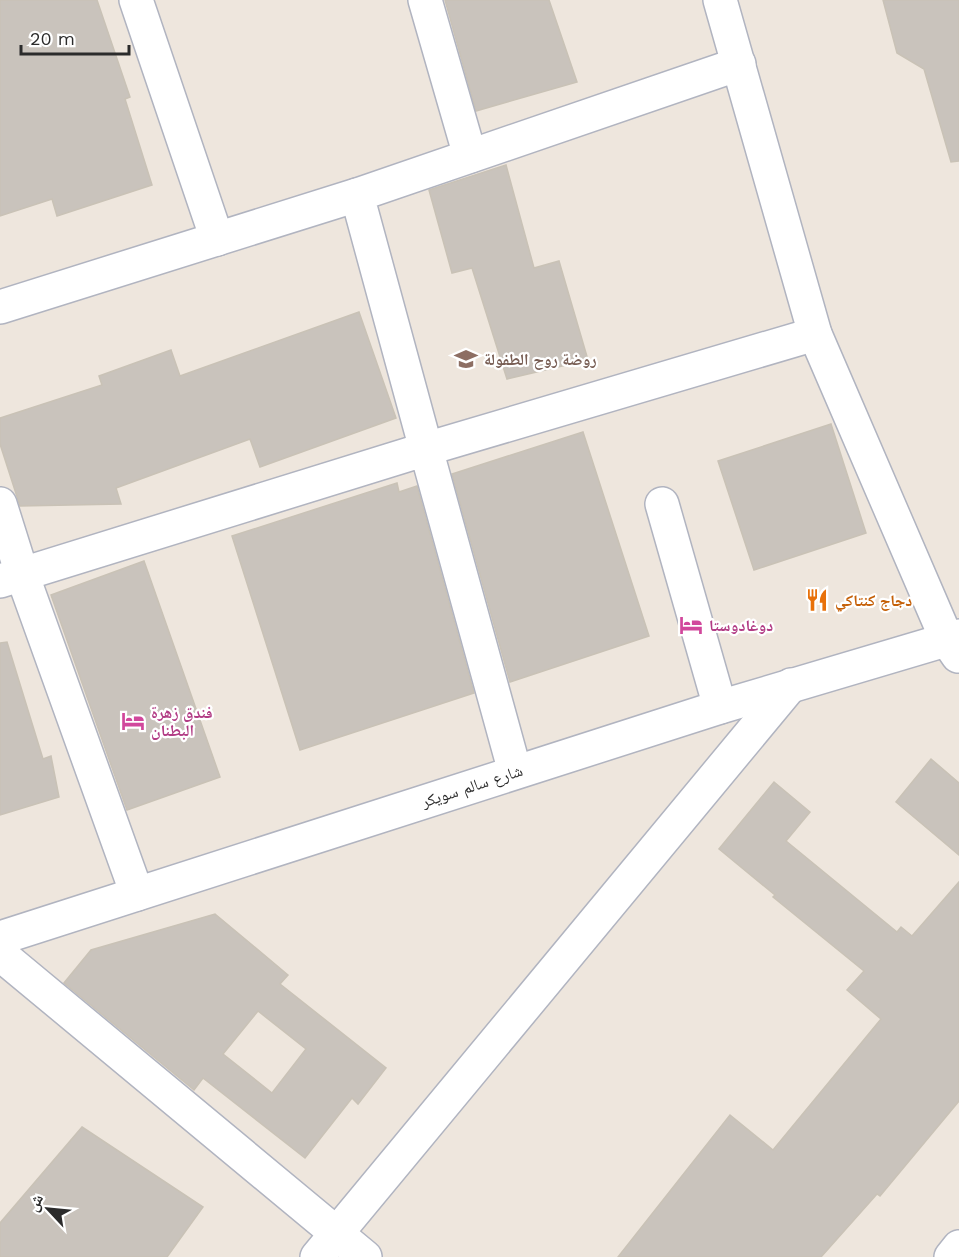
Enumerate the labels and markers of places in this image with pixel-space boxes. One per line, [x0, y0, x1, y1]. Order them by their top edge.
school or university icon: روضة روح الطفولة [453, 346, 479, 372]
place label: روضة روح الطفولة [484, 350, 596, 370]
restaurant icon: دجاج كنتاكي [804, 587, 830, 613]
place label: دجاج كنتاكي [835, 591, 912, 612]
hotel icon: دوغادوستا [678, 612, 704, 638]
place label: دوغادوستا [709, 616, 773, 635]
place label: فندق زهرة البطنان [151, 703, 213, 740]
hotel icon: فندق زهرة البطنان [120, 708, 146, 734]

